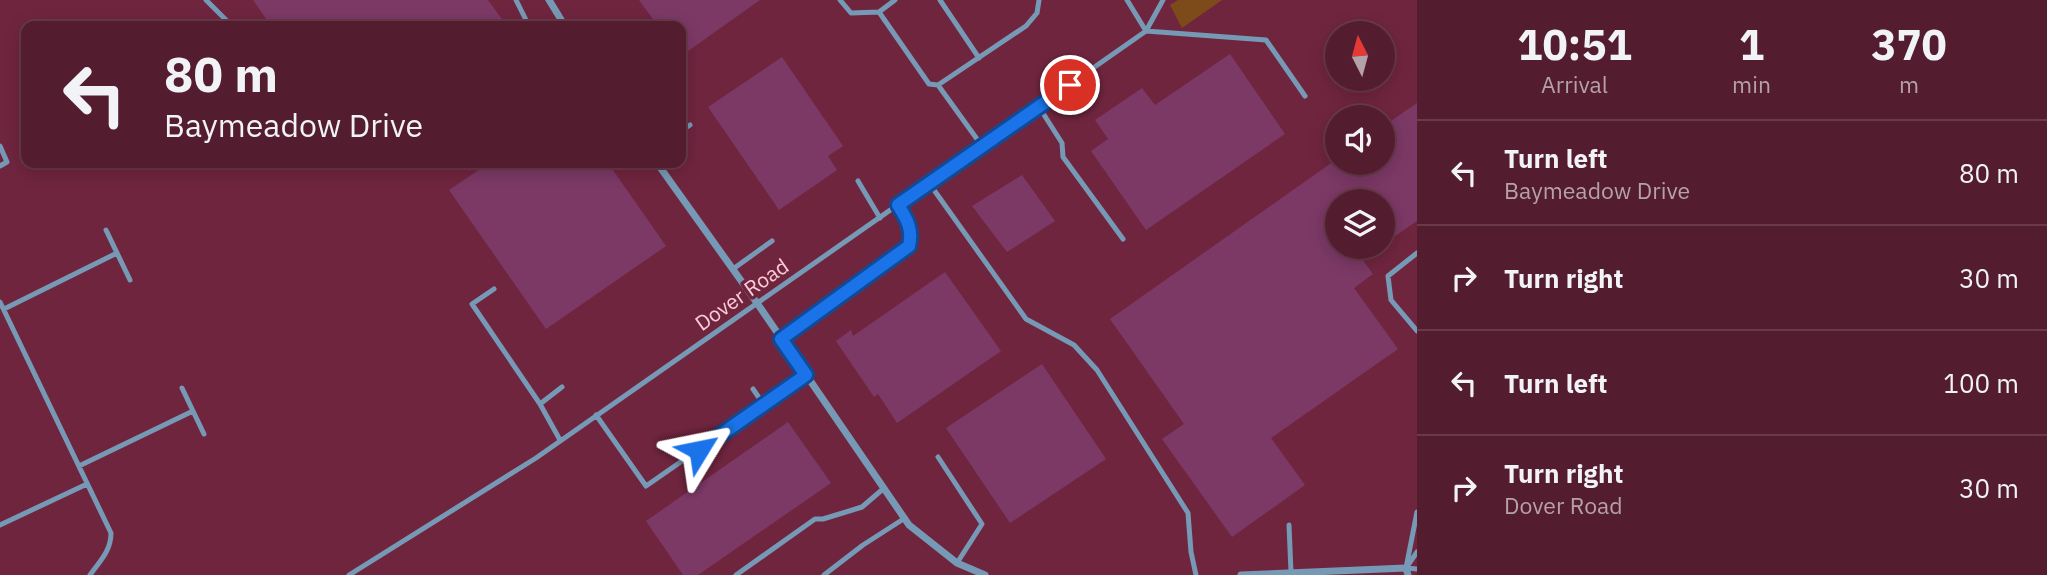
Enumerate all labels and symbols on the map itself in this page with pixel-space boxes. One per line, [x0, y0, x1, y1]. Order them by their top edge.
north arrow [1325, 21, 1395, 91]
pin [1040, 55, 1100, 115]
street label: Dover Road [689, 252, 794, 337]
position arrow [662, 413, 736, 487]

